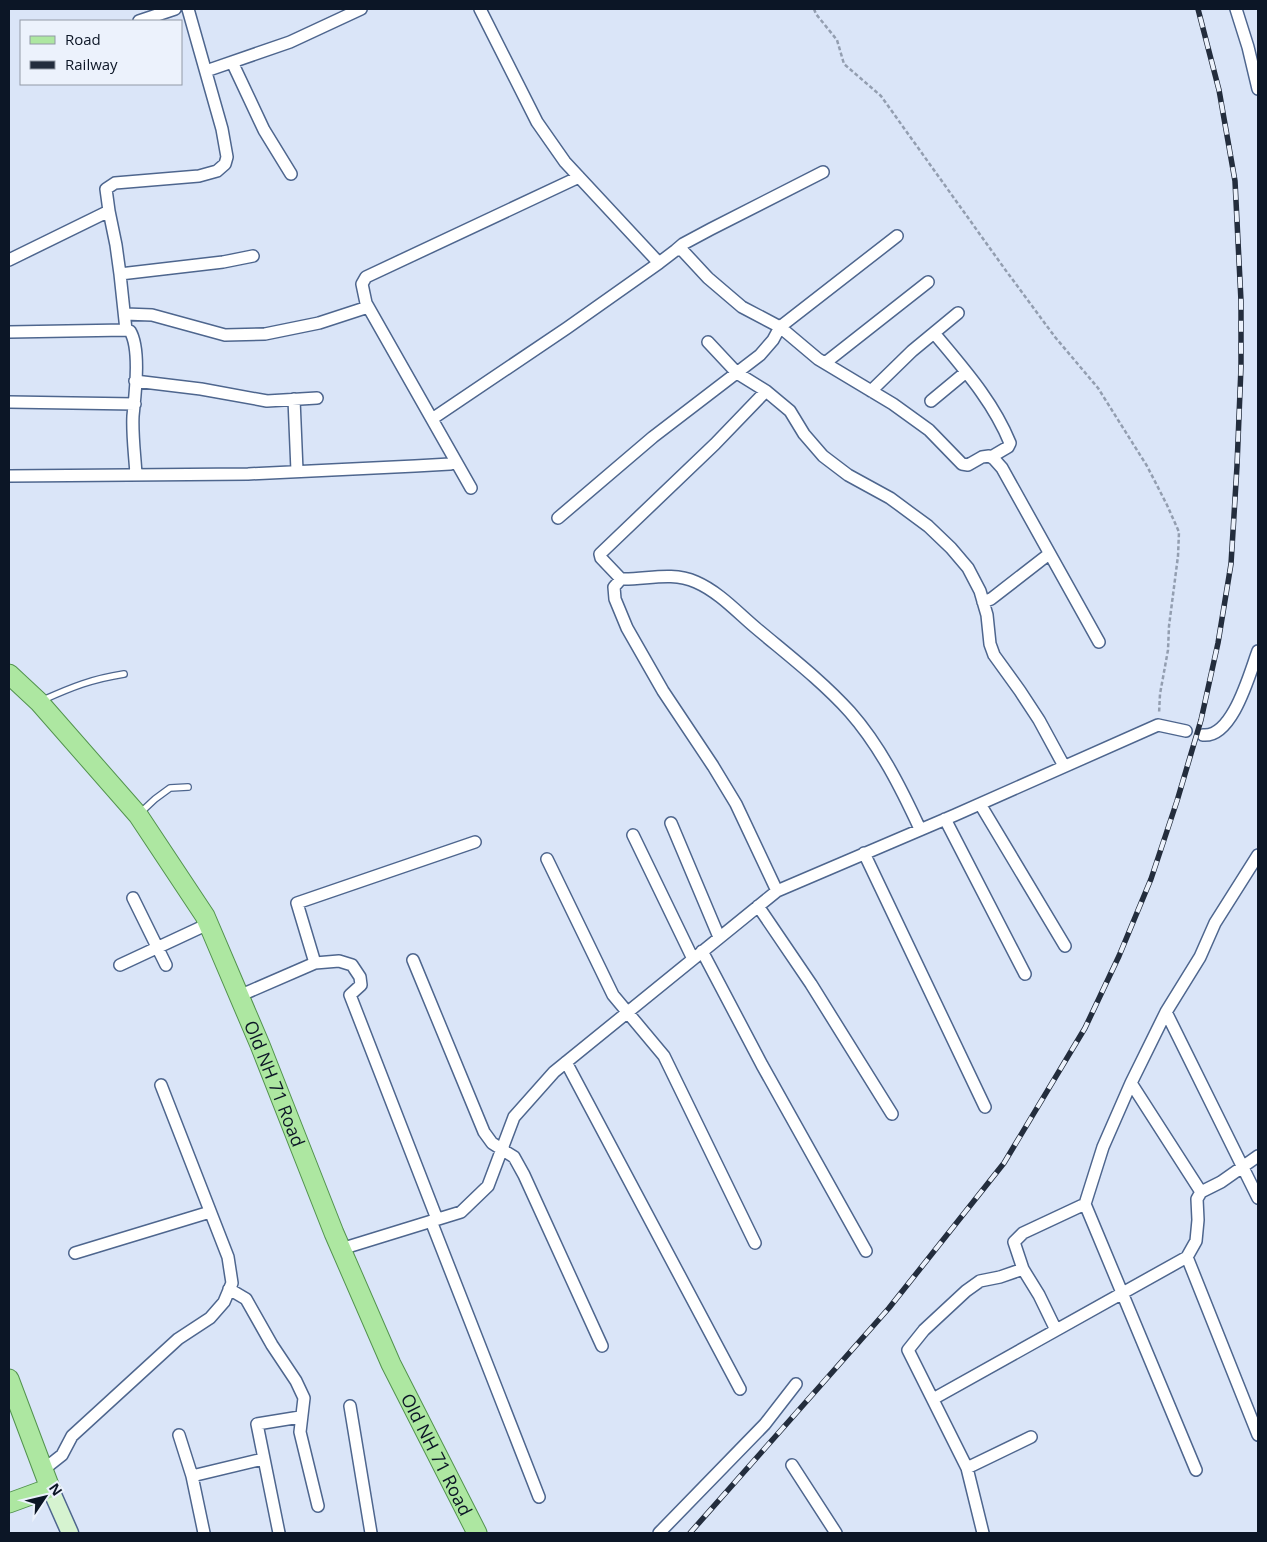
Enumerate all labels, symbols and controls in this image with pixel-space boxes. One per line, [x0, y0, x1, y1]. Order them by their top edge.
legend [20, 20, 182, 85]
text: Road [65, 29, 101, 49]
text: Railway [65, 54, 118, 74]
street label: Old NH 71 Road [239, 1017, 311, 1150]
street label: Old NH 71 Road [396, 1389, 478, 1520]
north arrow [20, 1472, 70, 1522]
text: N [45, 1479, 67, 1499]

